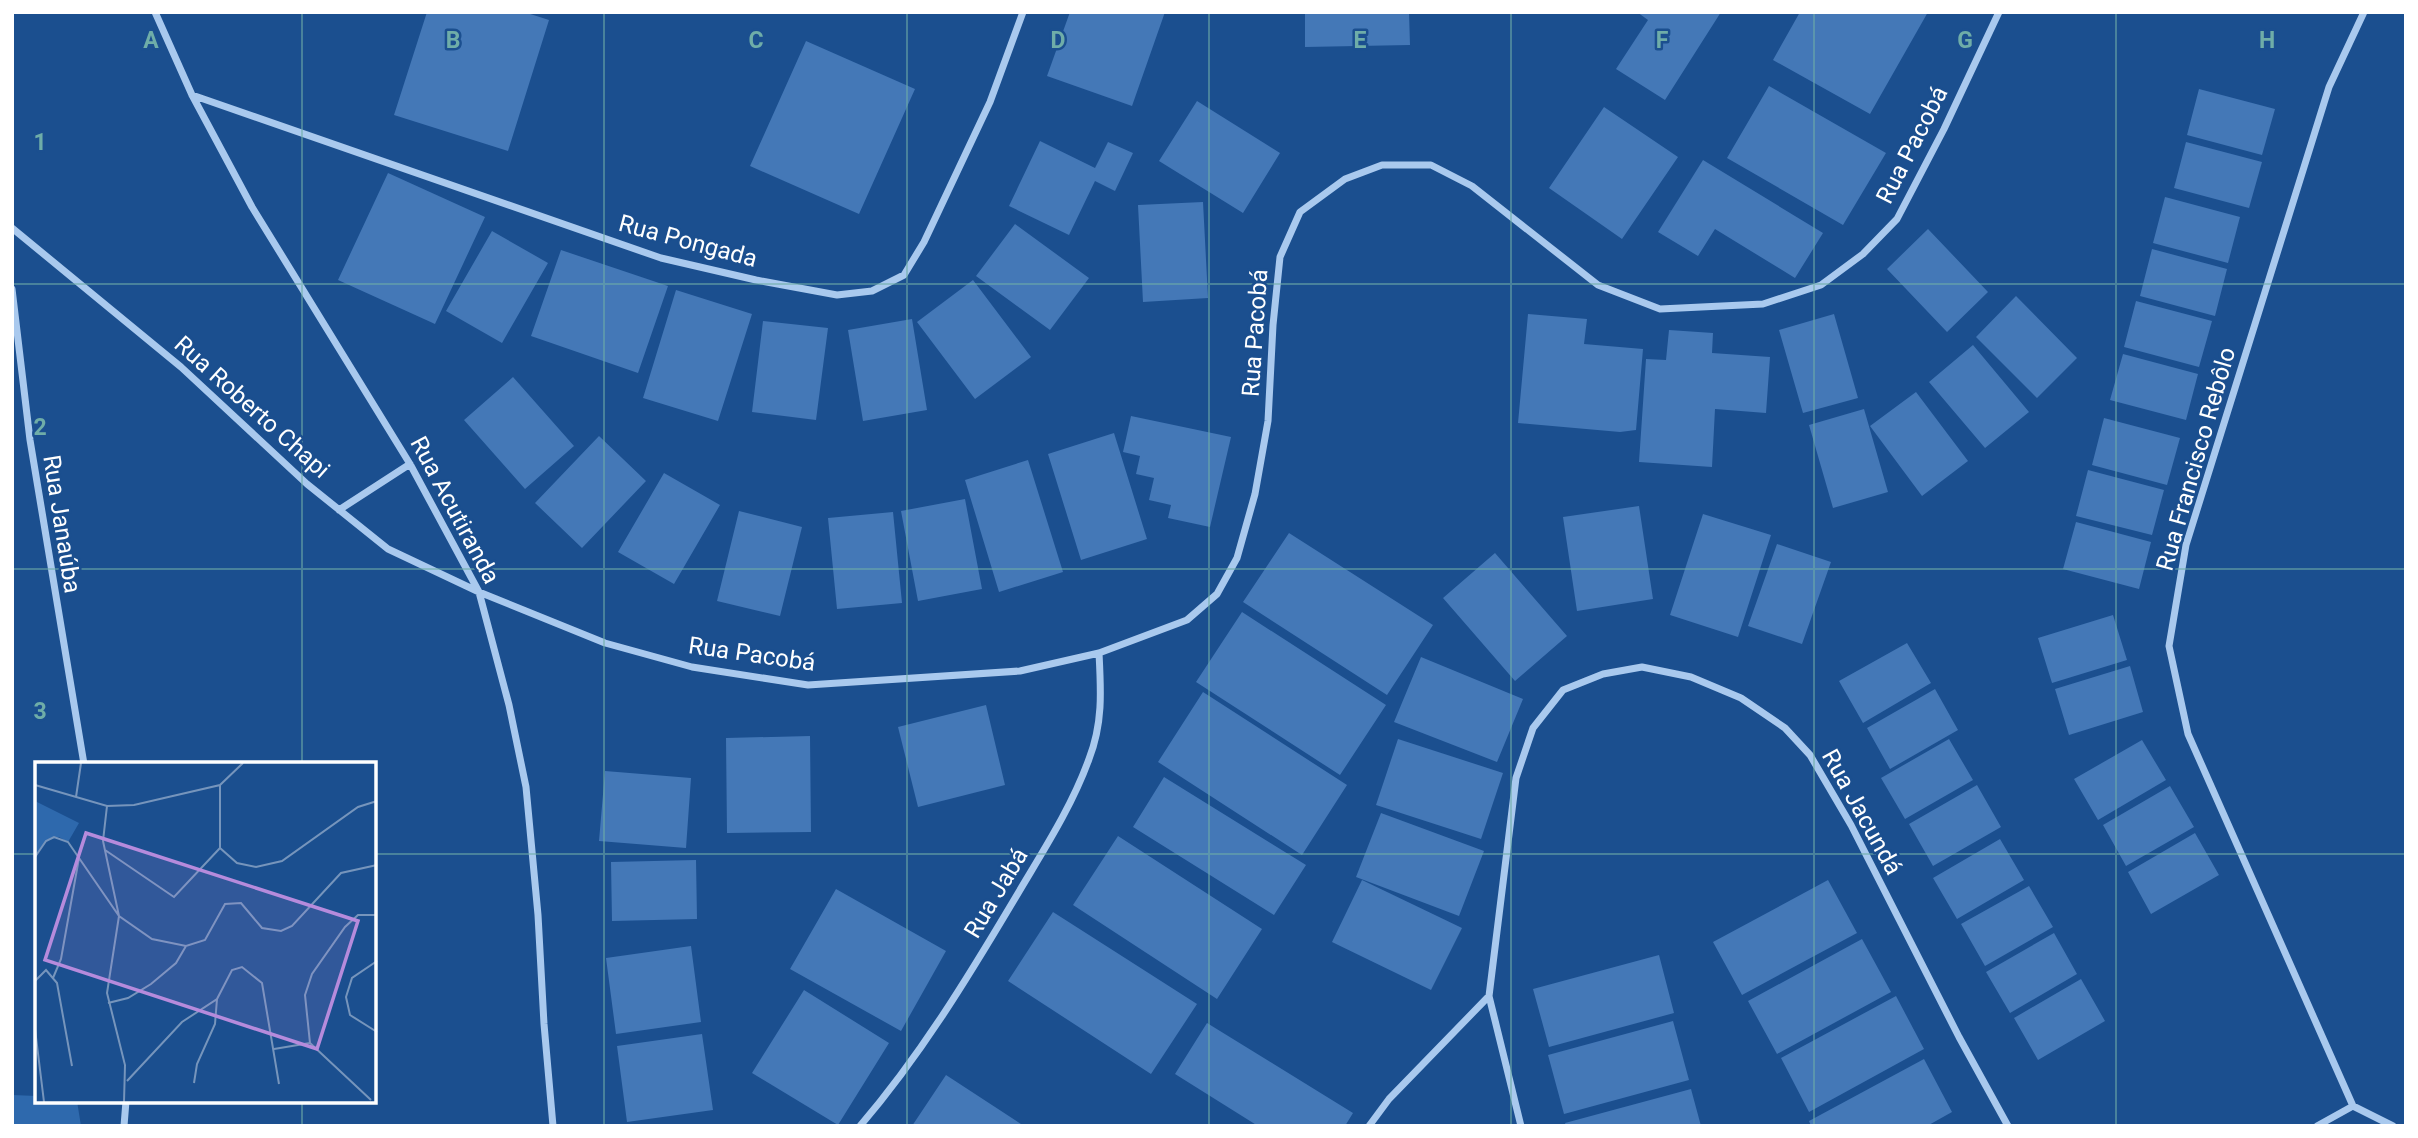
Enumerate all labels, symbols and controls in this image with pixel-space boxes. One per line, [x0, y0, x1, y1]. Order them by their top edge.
text: A [143, 27, 159, 54]
text: B [446, 27, 460, 54]
text: C [748, 27, 764, 54]
text: D [1051, 27, 1065, 54]
text: E [1354, 27, 1367, 54]
text: F [1656, 27, 1669, 54]
text: G [1957, 27, 1973, 54]
text: H [2259, 27, 2275, 54]
street label: Rua Pacobá [1870, 82, 1954, 208]
text: 1 [33, 129, 47, 156]
street label: Rua Pongada [616, 209, 760, 273]
street label: Rua Pacobá [1237, 268, 1273, 398]
street label: Rua Roberto Chapi [169, 330, 335, 484]
street label: Rua Francisco Rebôlo [2151, 344, 2241, 574]
text: 2 [33, 414, 47, 441]
street label: Rua Acutiranda [404, 432, 506, 588]
street label: Rua Janaúba [37, 453, 87, 595]
street label: Rua Pacobá [687, 631, 817, 677]
text: 3 [33, 698, 47, 725]
street label: Rua Jacundá [1816, 744, 1908, 880]
inset map [35, 762, 376, 1103]
street label: Rua Jabá [958, 843, 1034, 943]

